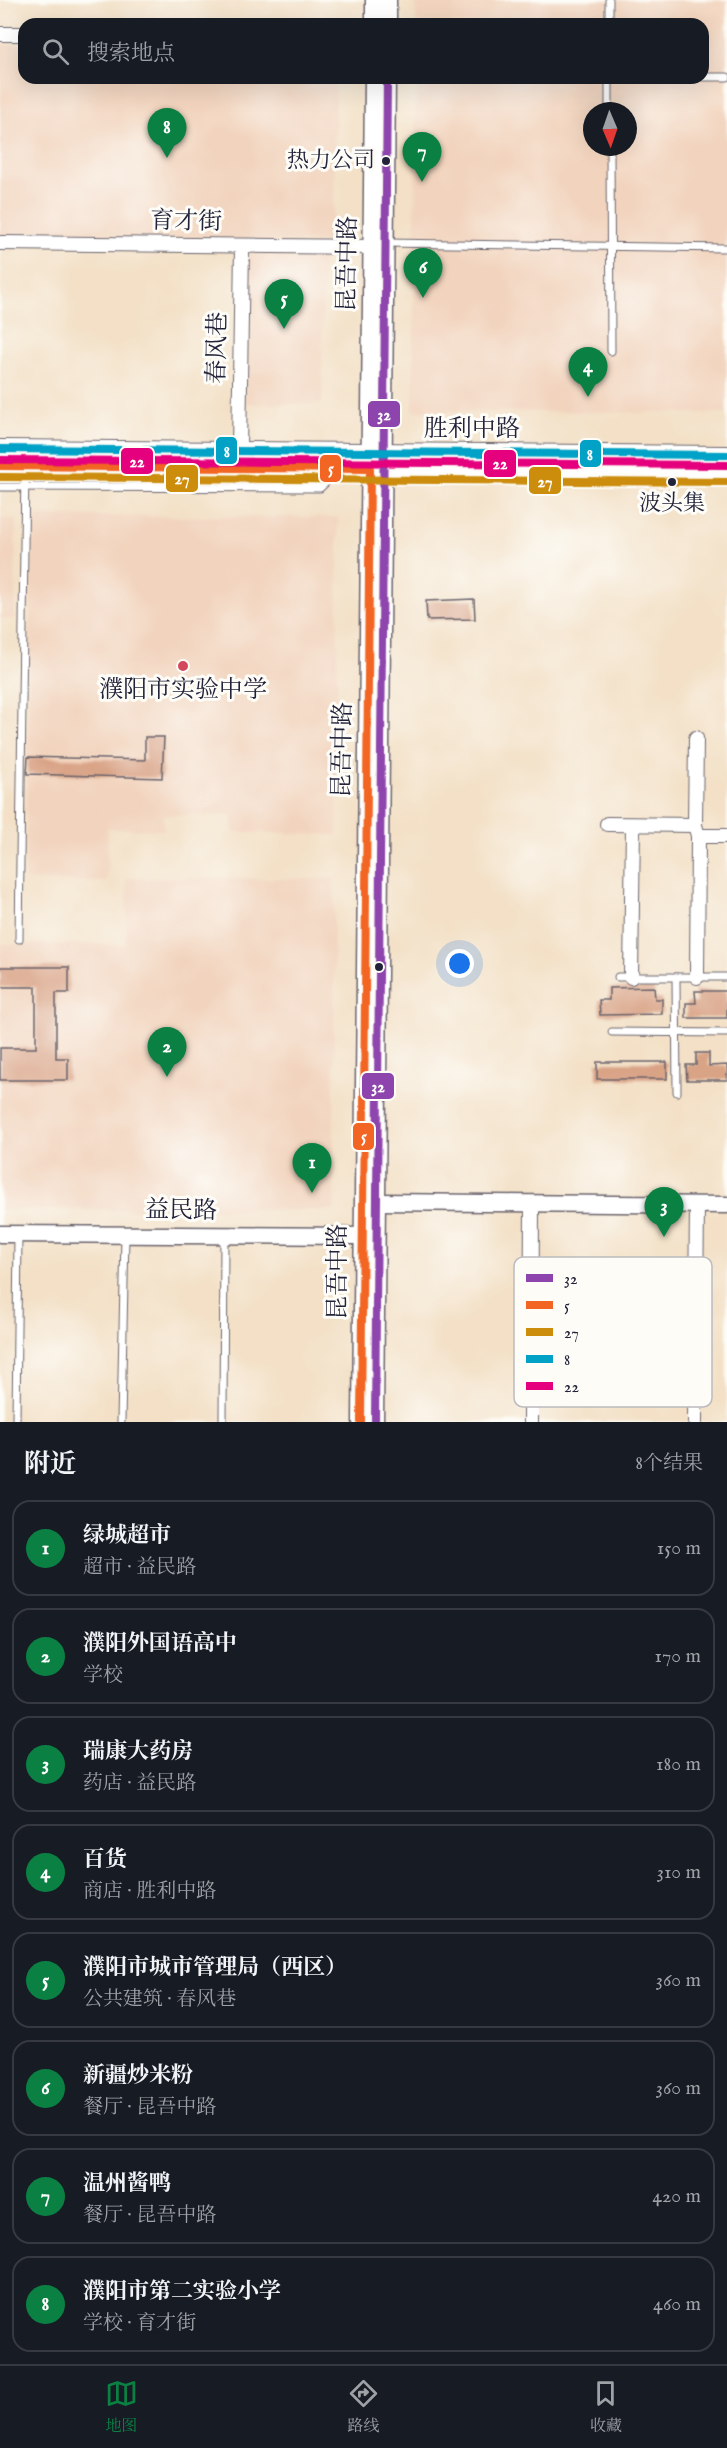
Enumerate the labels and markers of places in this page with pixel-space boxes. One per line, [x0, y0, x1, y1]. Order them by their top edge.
pin: 8 [148, 108, 186, 158]
pin: 7 [402, 132, 442, 182]
place label: 热力公司 [287, 147, 375, 175]
marker: 热力公司 [380, 155, 392, 167]
pin: 6 [404, 248, 442, 298]
pin: 5 [264, 280, 304, 329]
pin: 4 [568, 348, 608, 397]
marker: 波头集 [666, 476, 678, 488]
place label: 波头集 [639, 490, 705, 518]
marker: 濮阳市实验中学 [176, 659, 190, 673]
place label: 濮阳市实验中学 [99, 675, 267, 706]
unlabelled marker [373, 961, 385, 973]
pin: 2 [148, 1028, 186, 1077]
pin: 1 [292, 1144, 332, 1193]
pin: 3 [644, 1188, 684, 1237]

